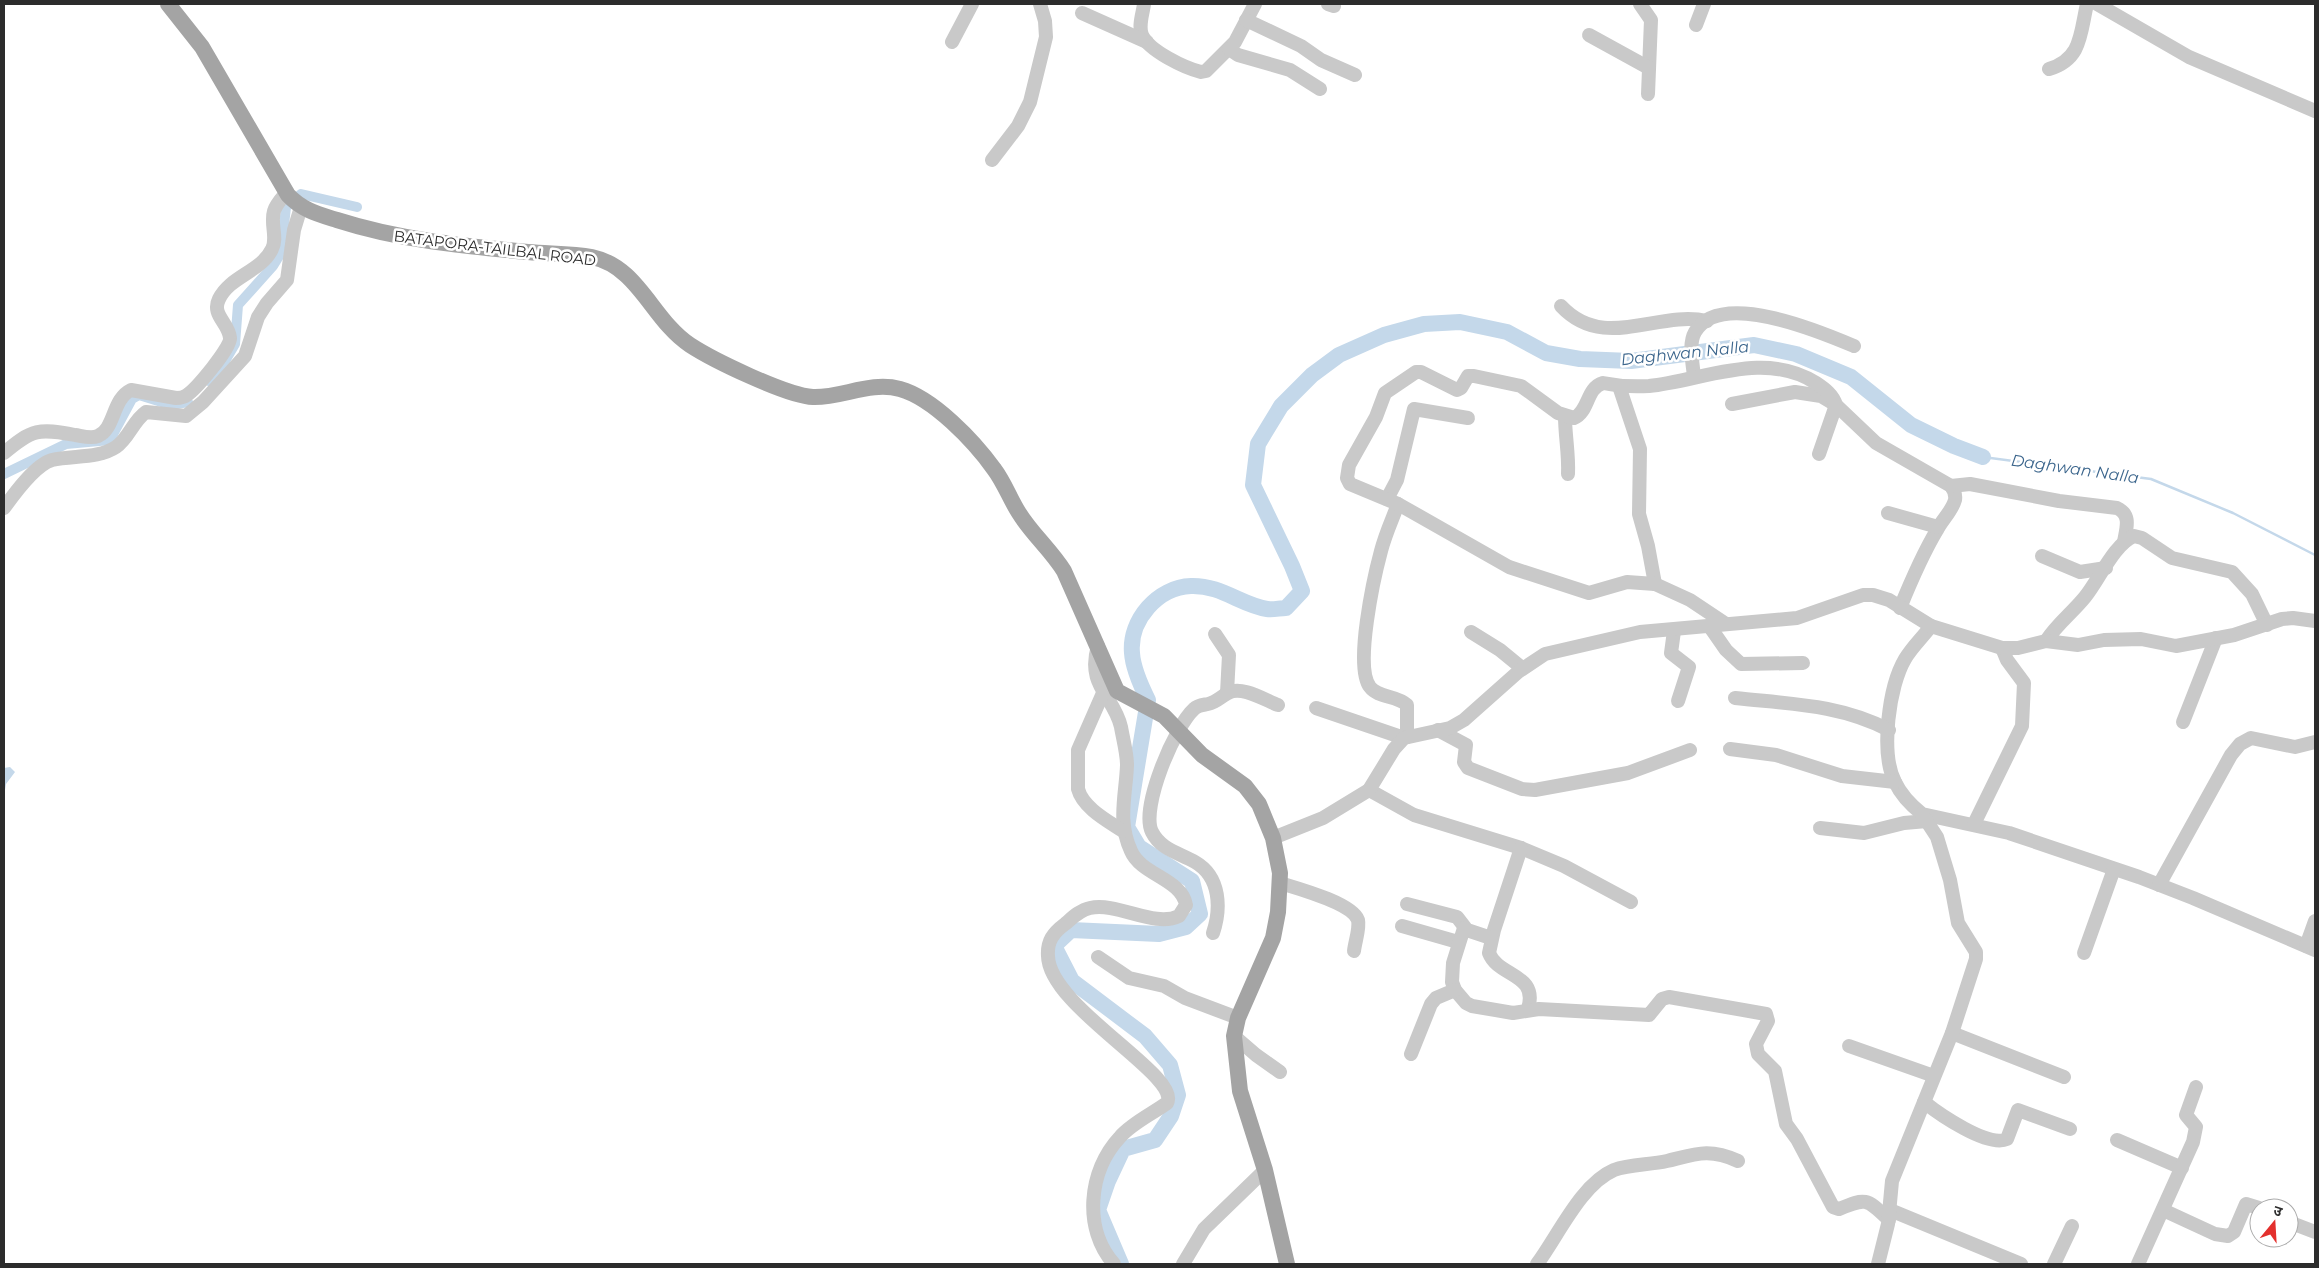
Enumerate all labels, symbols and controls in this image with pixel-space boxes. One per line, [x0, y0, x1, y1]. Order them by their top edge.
street label: BATAPORA-TAILBAL ROAD [393, 226, 597, 270]
water label: Daghwan Nalla [1620, 337, 1750, 369]
water label: Daghwan Nalla [2010, 451, 2140, 487]
north arrow [2249, 1198, 2299, 1248]
text: उ [2271, 1201, 2285, 1221]

